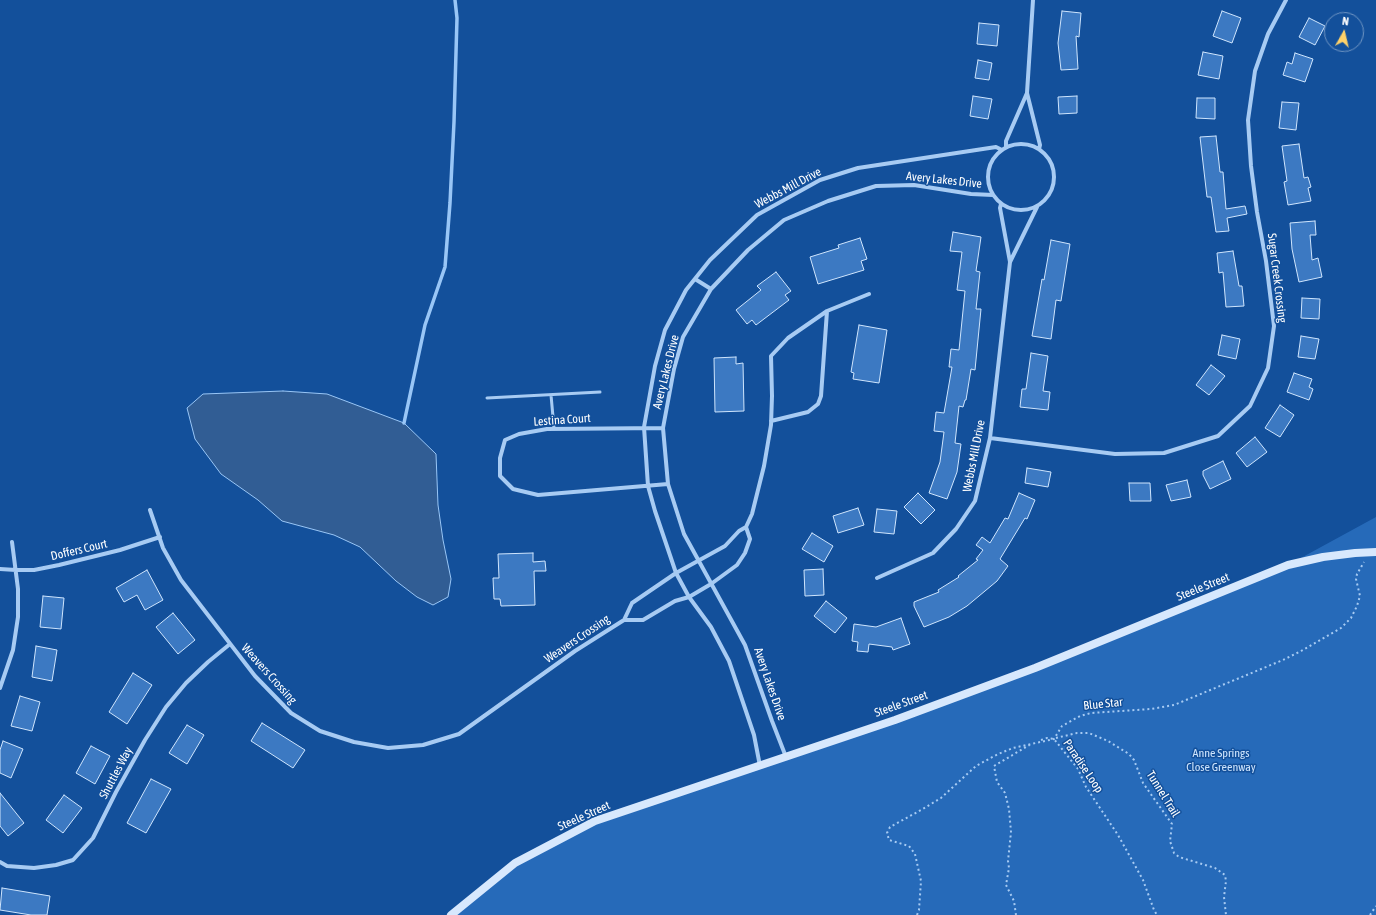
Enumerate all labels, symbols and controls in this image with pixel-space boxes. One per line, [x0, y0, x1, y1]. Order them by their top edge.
north arrow [1324, 12, 1364, 52]
text: N [1341, 15, 1350, 28]
street label: Webbs Mill Drive [752, 164, 824, 212]
street label: Avery Lakes Drive [905, 169, 983, 191]
street label: Sugar Creek Crossing [1264, 232, 1290, 324]
street label: Avery Lakes Drive [650, 333, 682, 411]
street label: Lestina Court [533, 411, 591, 429]
street label: Webbs Mill Drive [960, 419, 988, 493]
street label: Doffers Court [49, 537, 109, 563]
street label: Steele Street [1174, 570, 1232, 604]
street label: Weavers Crossing [542, 612, 612, 666]
street label: Weavers Crossing [238, 641, 300, 707]
street label: Avery Lakes Drive [751, 646, 789, 722]
street label: Steele Street [872, 688, 930, 720]
street label: Blue Star [1083, 695, 1123, 713]
street label: Paradise Loop [1060, 736, 1106, 796]
street label: Shuttles Way [96, 745, 136, 801]
park label: Anne Springs Close Greenway [1186, 746, 1256, 774]
street label: Tunnel Trail [1143, 768, 1183, 820]
street label: Steele Street [556, 798, 612, 834]

